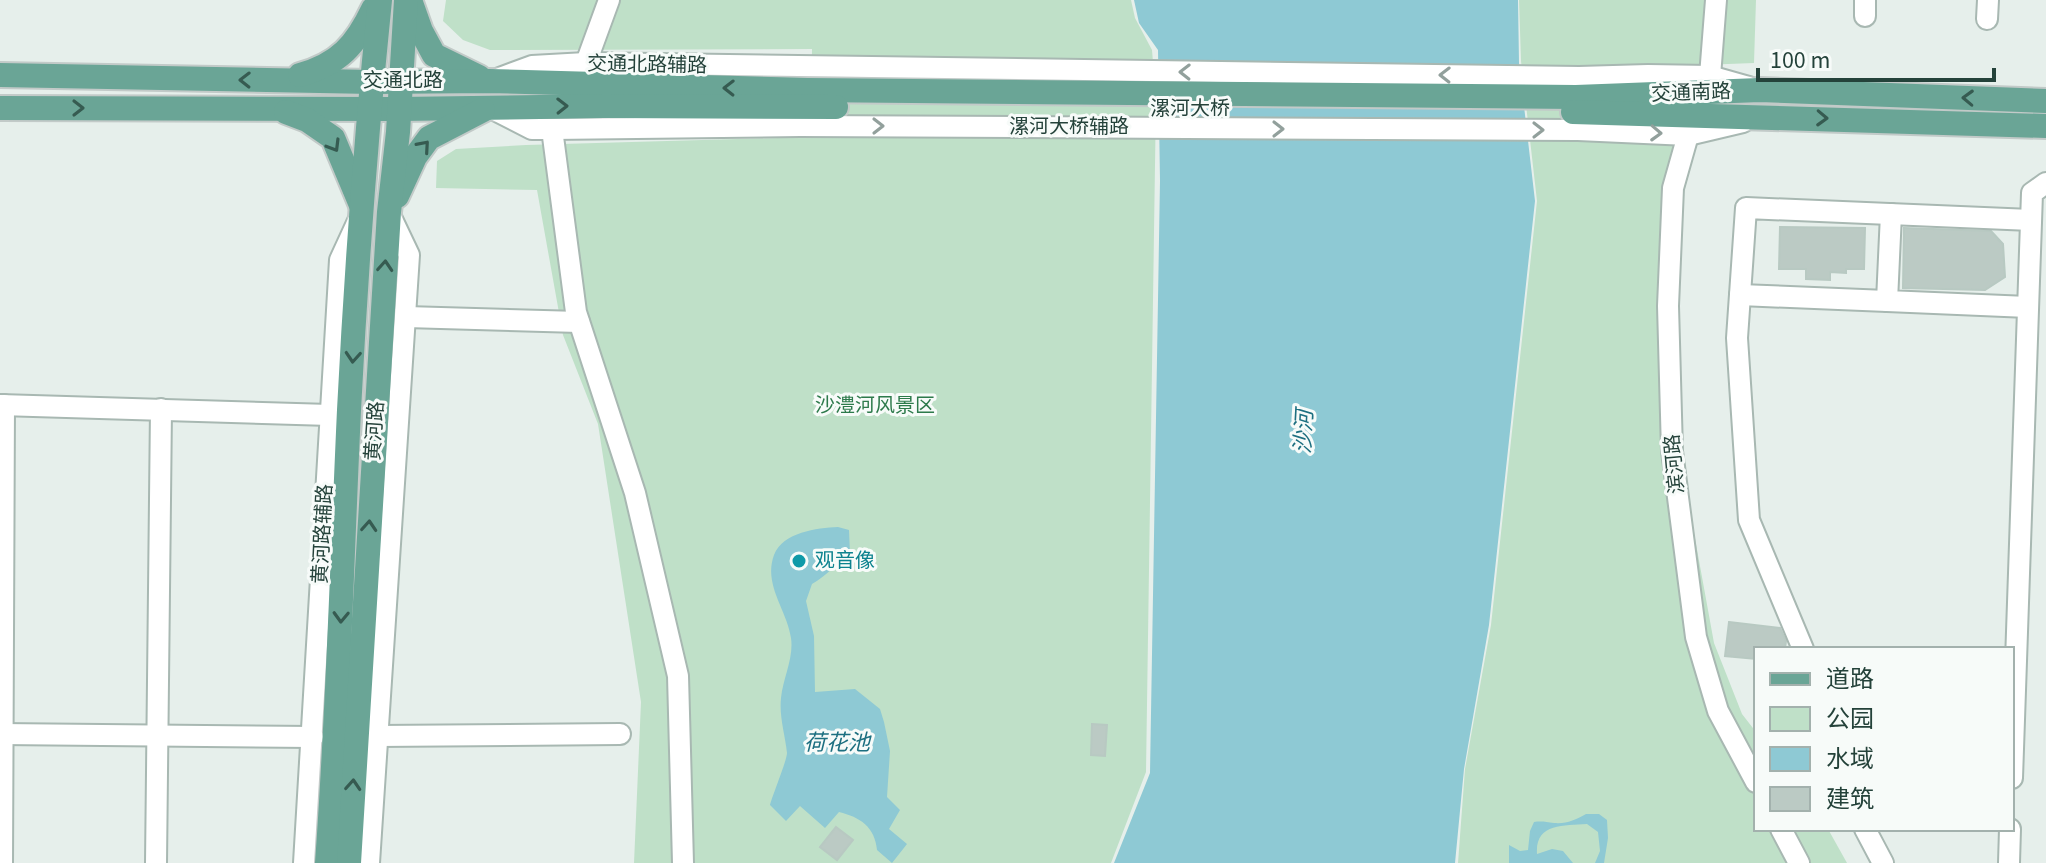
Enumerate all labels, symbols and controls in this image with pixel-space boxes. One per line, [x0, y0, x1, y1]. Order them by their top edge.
scale bar [1758, 32, 1994, 82]
text: 100 m [1770, 43, 1830, 78]
street label: 交通北路辅路 [587, 50, 707, 80]
one-way arrow [1178, 63, 1191, 81]
street label: 交通北路 [363, 67, 443, 95]
one-way arrow [1438, 67, 1451, 84]
one-way arrow [238, 71, 251, 88]
street label: 交通南路 [1651, 78, 1731, 108]
one-way arrow [722, 79, 735, 96]
one-way arrow [1961, 89, 1974, 106]
street label: 漯河大桥 [1150, 95, 1230, 123]
one-way arrow [556, 98, 569, 115]
one-way arrow [72, 99, 85, 117]
one-way arrow [1816, 110, 1829, 127]
street label: 漯河大桥辅路 [1009, 113, 1129, 141]
one-way arrow [872, 117, 885, 135]
one-way arrow [1272, 120, 1285, 137]
one-way arrow [1532, 121, 1545, 139]
one-way arrow [1650, 125, 1663, 142]
one-way arrow [324, 137, 339, 151]
one-way arrow [414, 140, 429, 155]
one-way arrow [376, 259, 393, 272]
one-way arrow [345, 351, 362, 364]
park label: 沙澧河风景区 [815, 392, 935, 420]
street label: 黄河路 [359, 400, 391, 462]
water label: 沙河 [1287, 405, 1321, 455]
street label: 滨河路 [1658, 433, 1692, 495]
street label: 黄河路辅路 [306, 483, 340, 585]
one-way arrow [361, 519, 378, 532]
place label: 观音像 [815, 547, 875, 575]
marker: 观音像 [790, 552, 808, 570]
one-way arrow [332, 611, 349, 624]
legend [1754, 647, 2014, 831]
text: 道路 [1826, 662, 1874, 697]
text: 公园 [1826, 702, 1874, 737]
water label: 荷花池 [804, 727, 872, 759]
text: 水域 [1826, 742, 1874, 777]
one-way arrow [345, 778, 362, 791]
text: 建筑 [1826, 782, 1874, 817]

